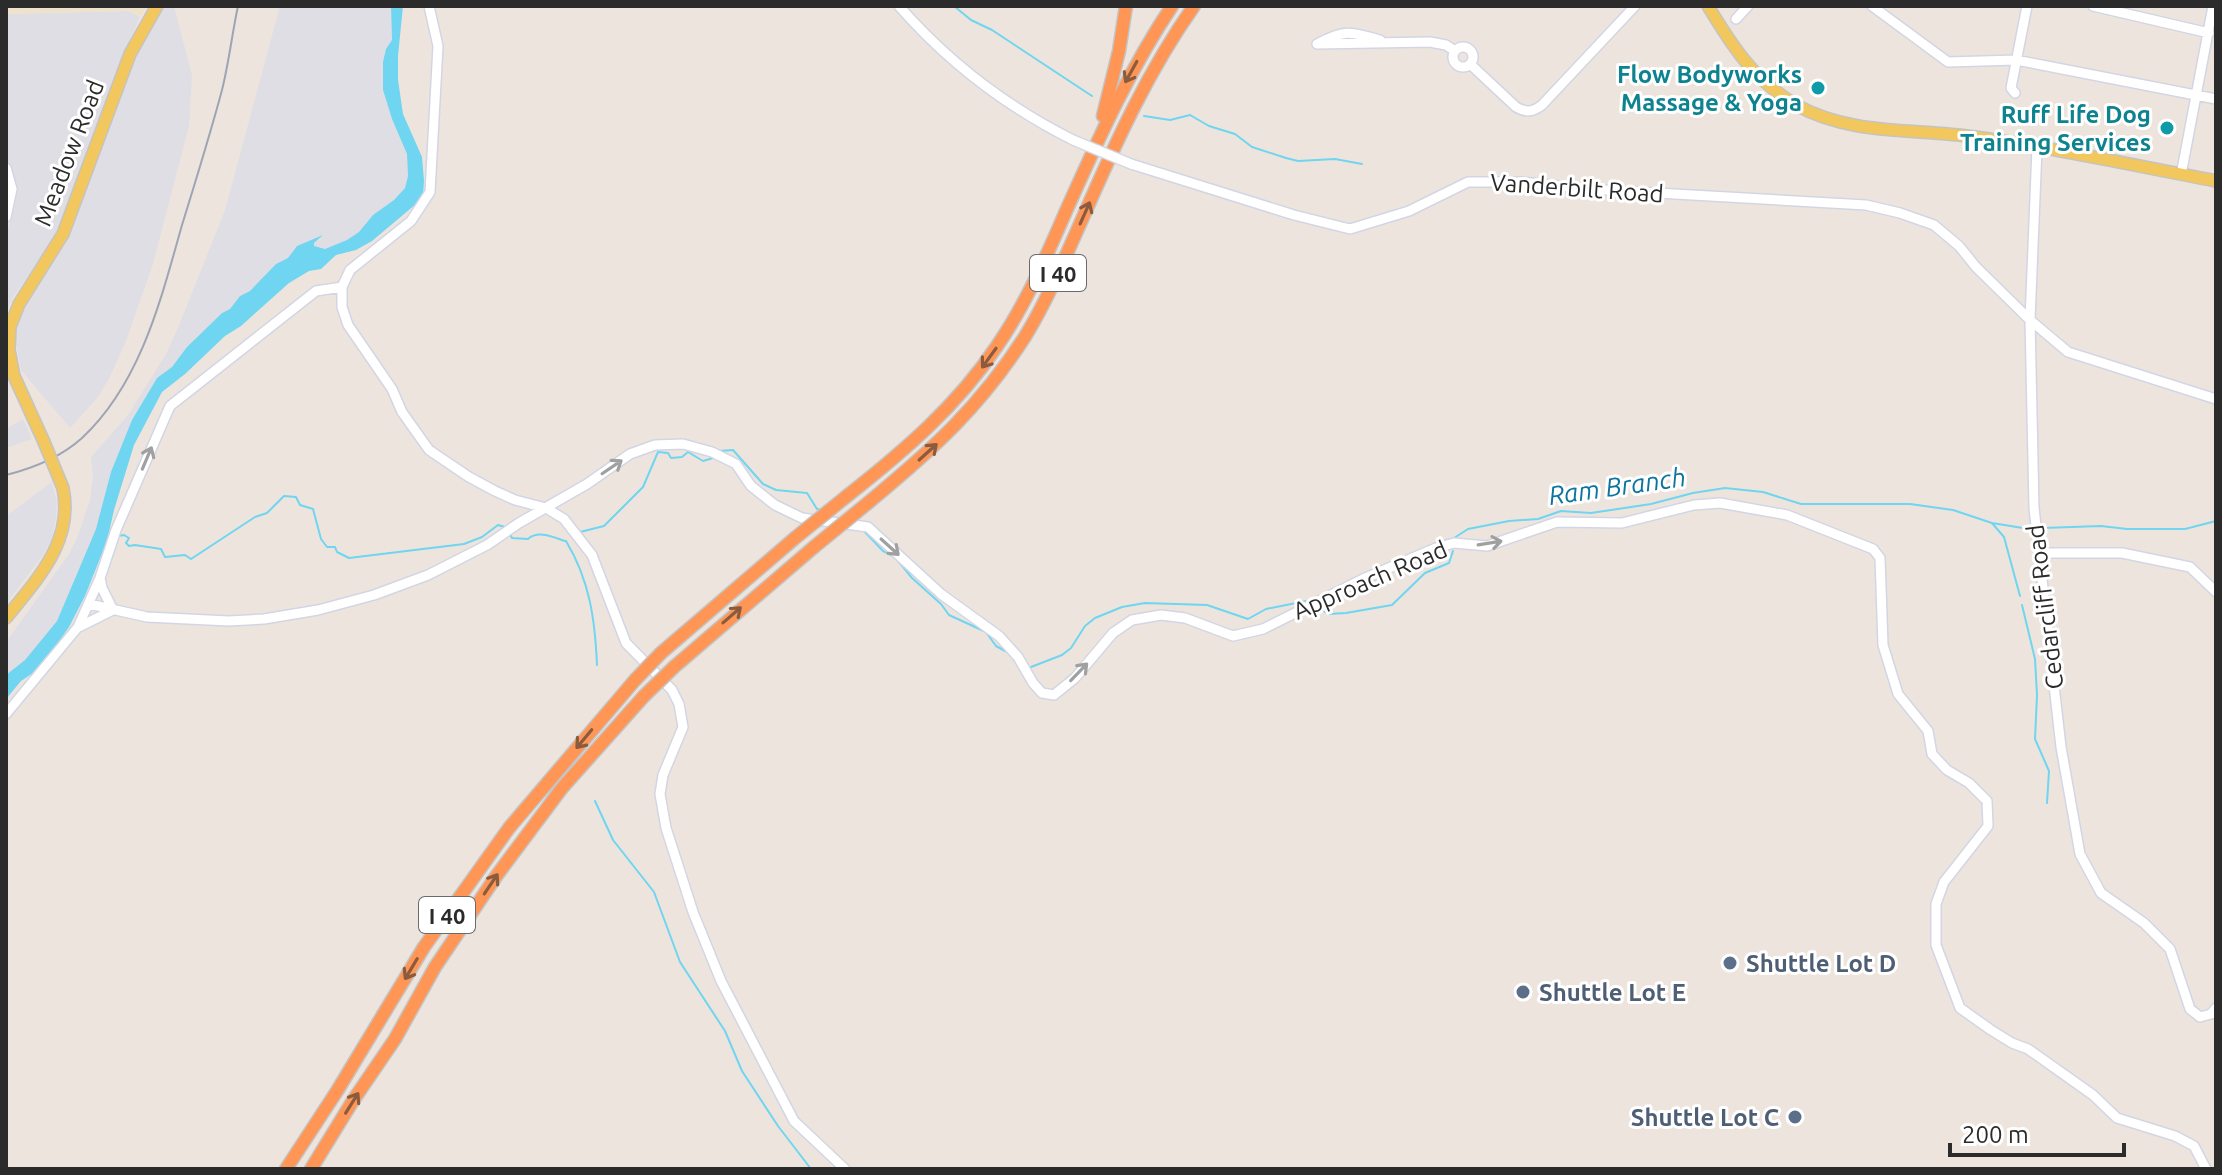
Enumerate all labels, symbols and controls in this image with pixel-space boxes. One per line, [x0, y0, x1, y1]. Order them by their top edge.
one-way arrow [1123, 60, 1139, 84]
place label: Flow Bodyworks Massage & Yoga [1617, 61, 1802, 116]
street label: Meadow Road [29, 76, 109, 230]
marker: Flow Bodyworks Massage & Yoga [1809, 79, 1827, 97]
place label: Ruff Life Dog Training Services [1960, 101, 2151, 156]
marker: Ruff Life Dog Training Services [2158, 119, 2176, 137]
street label: Vanderbilt Road [1489, 168, 1665, 208]
one-way arrow [1078, 201, 1093, 226]
road number: I 40 [1030, 255, 1086, 291]
one-way arrow [981, 346, 997, 368]
one-way arrow [918, 443, 938, 461]
one-way arrow [140, 446, 155, 471]
one-way arrow [600, 458, 622, 475]
water label: Ram Branch [1547, 462, 1687, 510]
street label: Cedarcliff Road [2021, 523, 2069, 691]
street label: Approach Road [1289, 535, 1451, 625]
one-way arrow [1476, 535, 1502, 550]
one-way arrow [879, 538, 899, 556]
one-way arrow [722, 606, 742, 624]
one-way arrow [1070, 662, 1089, 682]
one-way arrow [575, 729, 593, 749]
one-way arrow [483, 873, 500, 895]
road number: I 40 [419, 897, 475, 933]
place label: Shuttle Lot D [1746, 950, 1896, 977]
marker: Shuttle Lot D [1721, 954, 1739, 972]
one-way arrow [402, 957, 418, 980]
place label: Shuttle Lot E [1539, 979, 1686, 1006]
marker: Shuttle Lot E [1514, 983, 1532, 1001]
one-way arrow [344, 1092, 360, 1115]
place label: Shuttle Lot C [1631, 1104, 1779, 1131]
scale bar [1950, 1107, 2124, 1157]
marker: Shuttle Lot C [1786, 1108, 1804, 1126]
text: 200 m [1962, 1121, 2029, 1148]

